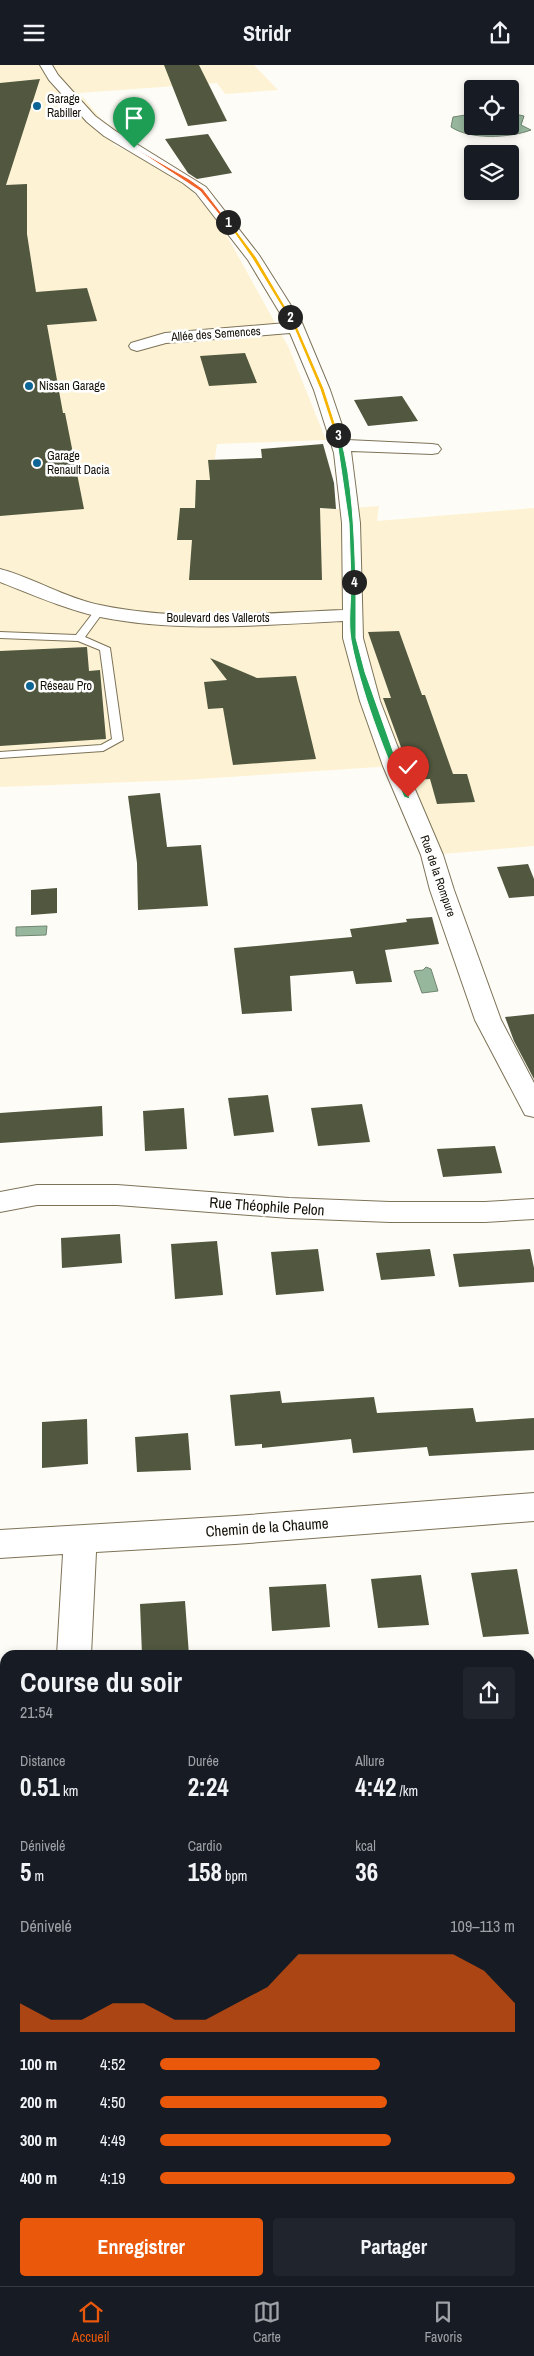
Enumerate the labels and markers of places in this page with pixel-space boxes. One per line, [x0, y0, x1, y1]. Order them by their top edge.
place label: Garage Rabiller [47, 91, 82, 121]
pin [113, 97, 155, 148]
marker: Garage Rabiller [31, 100, 43, 112]
pin: 1 [216, 209, 240, 235]
pin: 2 [278, 305, 302, 329]
place label: Nissan Garage [39, 378, 105, 394]
marker: Nissan Garage [23, 380, 35, 392]
pin: 3 [326, 423, 350, 447]
place label: Garage Renault Dacia [47, 448, 110, 478]
marker: Garage Renault Dacia [31, 457, 43, 469]
pin: 4 [342, 569, 366, 595]
place label: Réseau Pro [40, 678, 92, 694]
marker: Réseau Pro [24, 680, 36, 692]
pin [387, 746, 429, 797]

